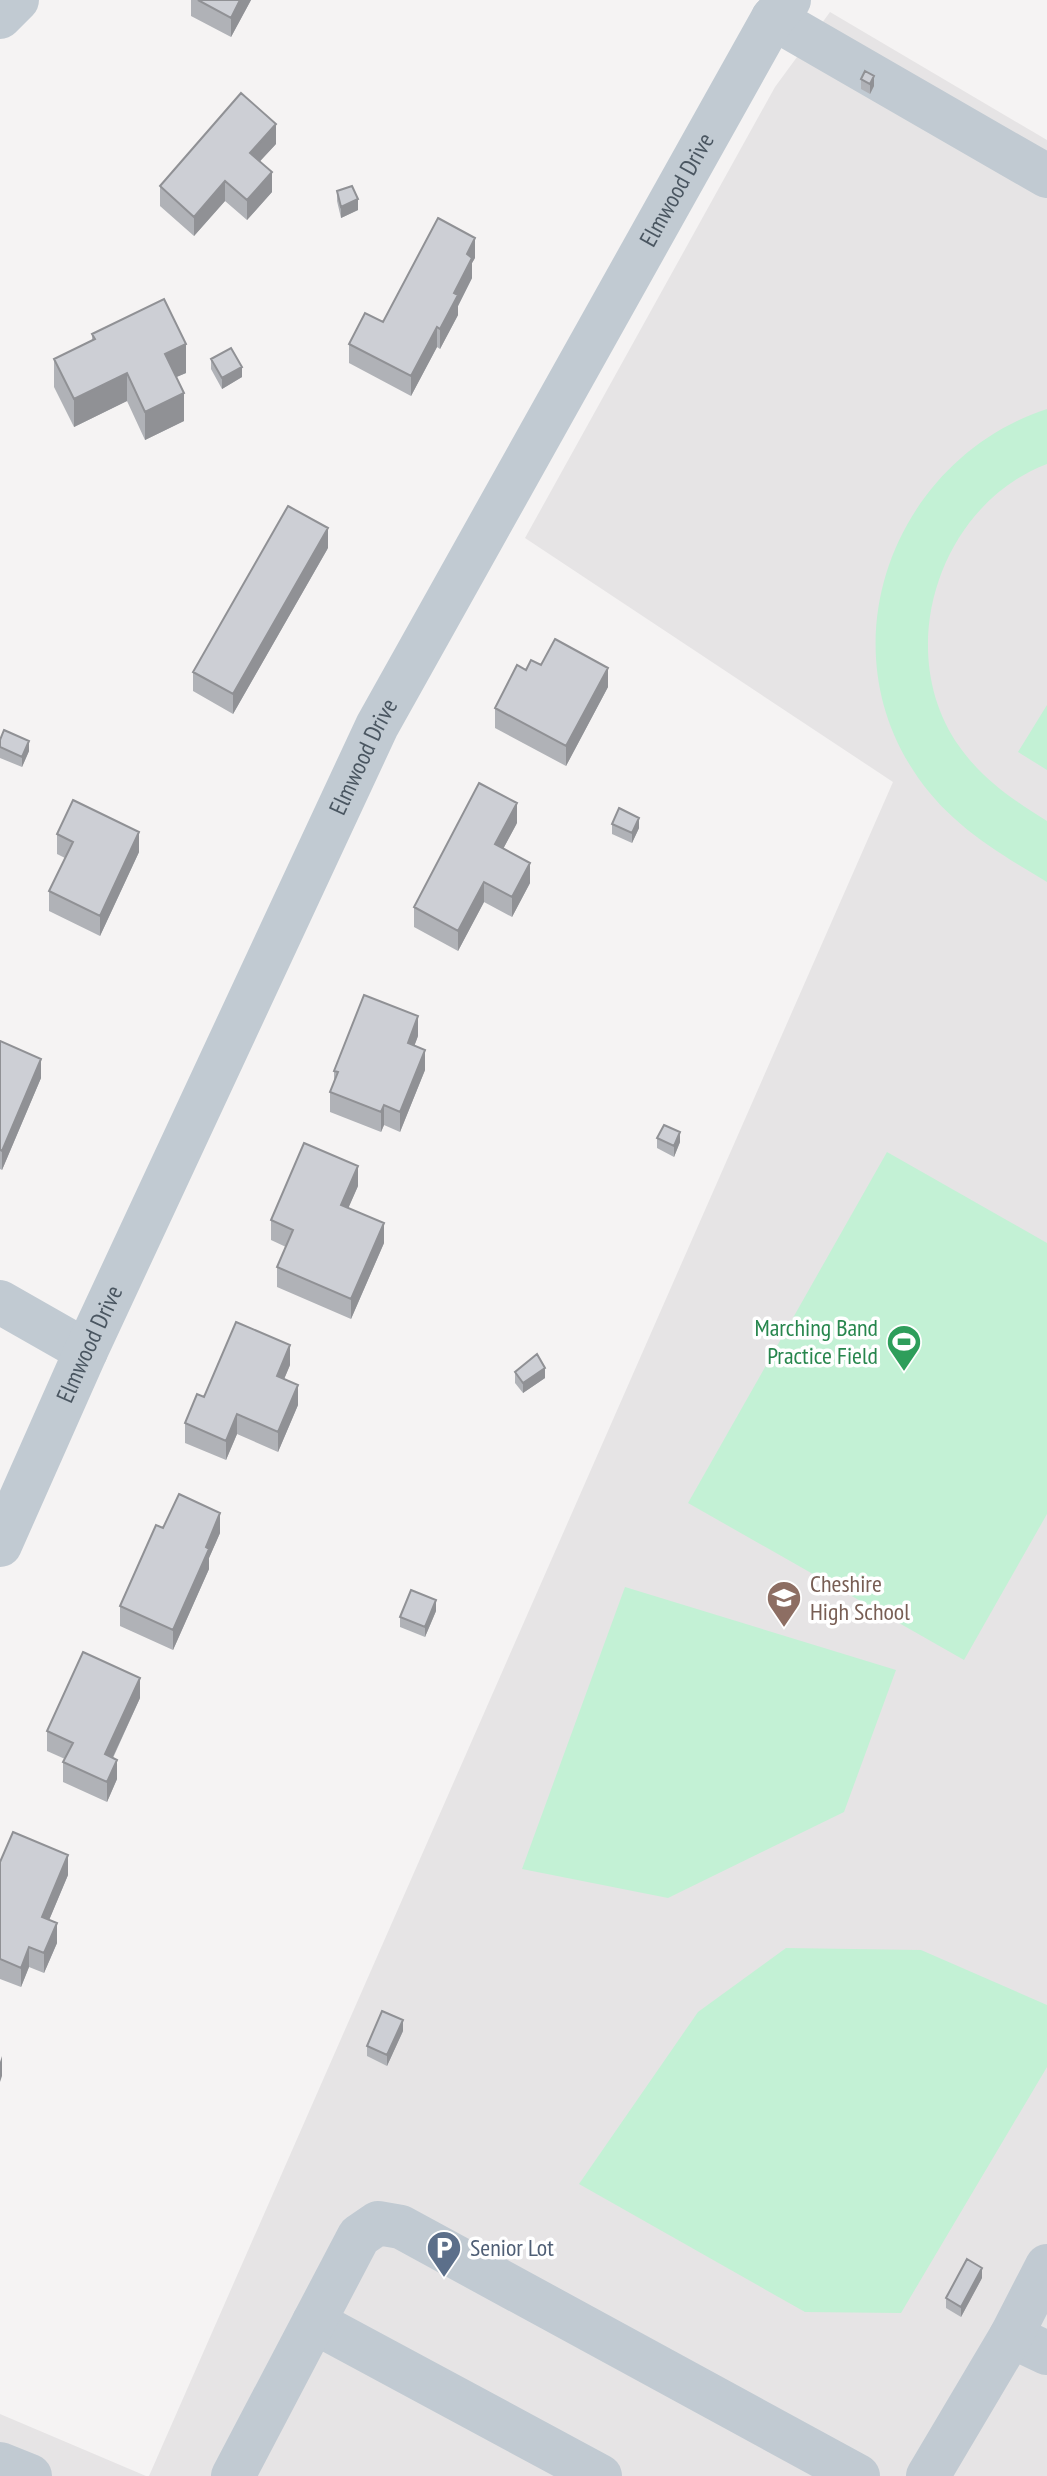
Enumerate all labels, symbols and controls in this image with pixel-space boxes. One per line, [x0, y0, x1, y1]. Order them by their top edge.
street label: Elmwood Drive [632, 127, 721, 252]
street label: Elmwood Drive [322, 693, 404, 820]
street label: Elmwood Drive [49, 1280, 129, 1407]
place label: Marching Band Practice Field [754, 1312, 878, 1371]
sports icon: Marching Band Practice Field [885, 1323, 923, 1373]
place label: Cheshire High School [810, 1568, 910, 1627]
school or university icon: Cheshire High School [765, 1579, 803, 1629]
parking icon: Senior Lot [425, 2229, 463, 2279]
place label: Senior Lot [470, 2232, 554, 2263]

